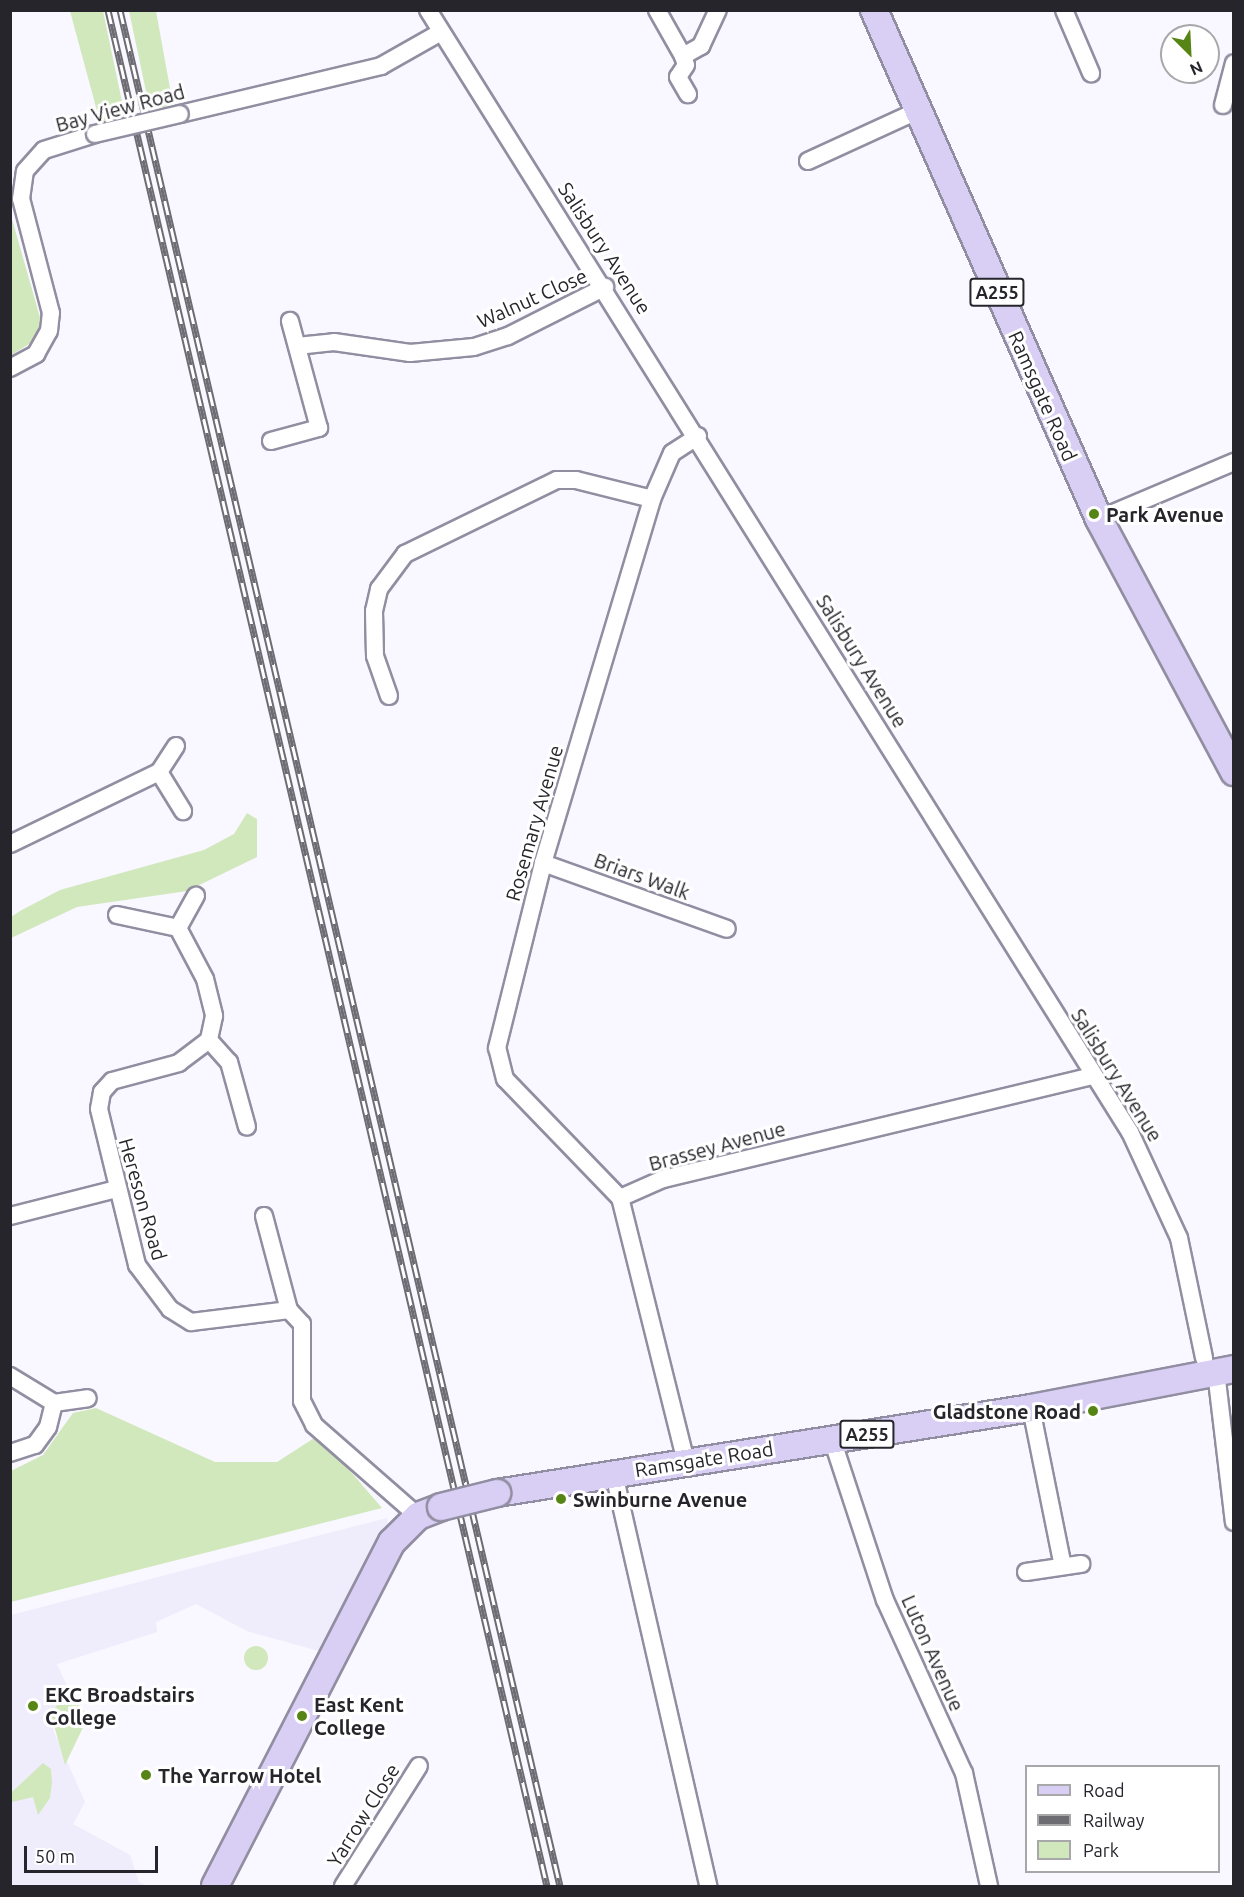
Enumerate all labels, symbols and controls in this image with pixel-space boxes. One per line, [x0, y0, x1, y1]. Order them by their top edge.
north arrow [1160, 24, 1220, 84]
text: N [1187, 58, 1206, 79]
street label: Bay View Road [53, 79, 187, 137]
street label: Salisbury Avenue [553, 178, 657, 318]
street label: Walnut Close [473, 263, 591, 333]
road number: A255 [968, 277, 1026, 307]
street label: Ramsgate Road [1004, 327, 1082, 465]
place label: Park Avenue [1106, 502, 1224, 526]
marker: Park Avenue [1087, 507, 1101, 521]
street label: Salisbury Avenue [811, 590, 913, 732]
street label: Rosemary Avenue [500, 742, 568, 904]
street label: Briars Walk [591, 848, 693, 904]
street label: Salisbury Avenue [1066, 1004, 1168, 1146]
street label: Brassey Avenue [646, 1116, 788, 1176]
street label: Hereson Road [114, 1135, 172, 1263]
place label: Gladstone Road [933, 1399, 1081, 1423]
marker: Gladstone Road [1086, 1404, 1100, 1418]
road number: A255 [838, 1419, 896, 1449]
street label: Ramsgate Road [633, 1436, 775, 1482]
place label: Swinburne Avenue [573, 1487, 747, 1511]
marker: Swinburne Avenue [554, 1492, 568, 1506]
street label: Luton Avenue [897, 1591, 969, 1715]
place label: EKC Broadstairs College [45, 1682, 195, 1729]
place label: East Kent College [314, 1692, 404, 1739]
marker: EKC Broadstairs College [26, 1699, 40, 1713]
marker: East Kent College [295, 1709, 309, 1723]
street label: Yarrow Close [322, 1759, 404, 1871]
place label: The Yarrow Hotel [158, 1763, 321, 1787]
legend [1025, 1765, 1220, 1873]
marker: The Yarrow Hotel [139, 1768, 153, 1782]
text: Road [1083, 1780, 1125, 1800]
text: Railway [1083, 1810, 1144, 1830]
scale bar [27, 1834, 160, 1872]
text: Park [1083, 1840, 1119, 1860]
text: 50 m [35, 1846, 75, 1866]

